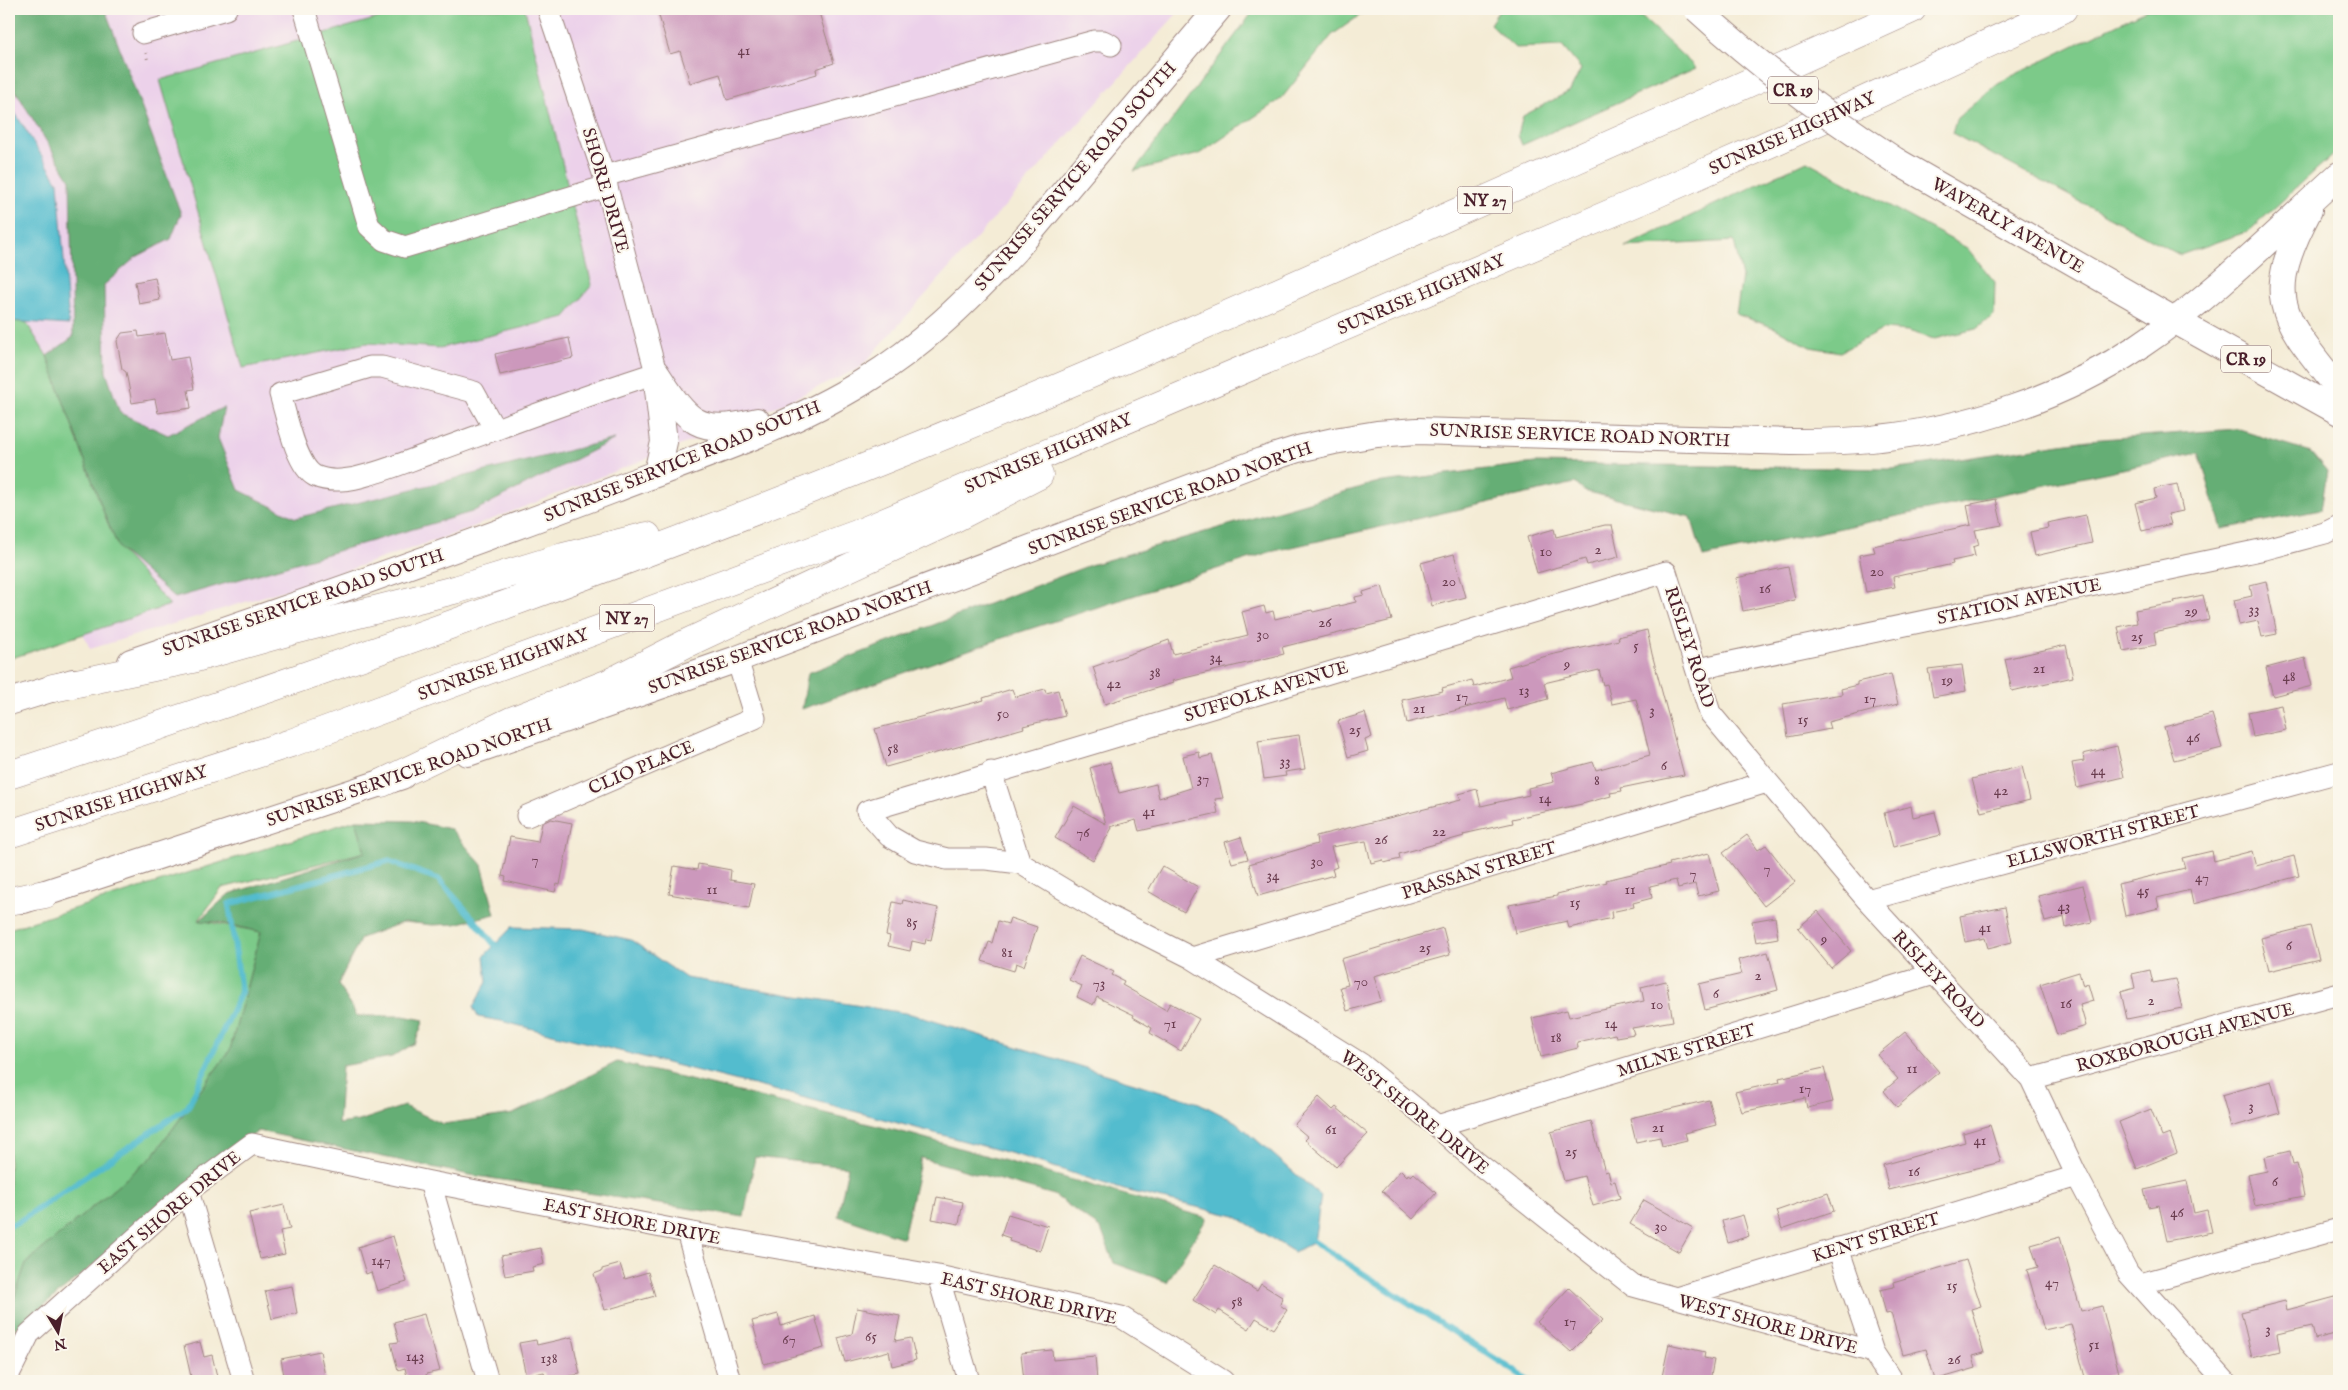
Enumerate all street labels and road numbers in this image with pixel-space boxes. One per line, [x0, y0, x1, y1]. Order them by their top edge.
street label: SUNRISE SERVICE ROAD SOUTH [970, 58, 1182, 296]
road number: CR 19 [1768, 76, 1818, 104]
street label: SUNRISE HIGHWAY [1706, 87, 1880, 182]
street label: SHORE DRIVE [576, 125, 633, 256]
street label: WAVERLY AVENUE [1927, 173, 2088, 279]
road number: NY 27 [1458, 186, 1512, 214]
street label: SUNRISE HIGHWAY [1334, 249, 1510, 341]
road number: CR 19 [2221, 346, 2271, 372]
street label: SUNRISE SERVICE ROAD SOUTH [541, 396, 824, 529]
street label: SUNRISE HIGHWAY [961, 408, 1137, 500]
street label: SUNRISE SERVICE ROAD NORTH [1429, 420, 1731, 453]
street label: SUNRISE SERVICE ROAD NORTH [1025, 437, 1316, 562]
street label: SUNRISE SERVICE ROAD SOUTH [160, 544, 447, 663]
street label: STATION AVENUE [1935, 574, 2104, 631]
street label: SUNRISE SERVICE ROAD NORTH [645, 576, 936, 701]
street label: RISLEY ROAD [1658, 584, 1719, 711]
road number: NY 27 [600, 604, 654, 632]
street label: SUNRISE HIGHWAY [415, 624, 593, 707]
street label: SUFFOLK AVENUE [1182, 657, 1351, 728]
street label: SUNRISE SERVICE ROAD NORTH [264, 714, 555, 833]
street label: CLIO PLACE [585, 736, 698, 801]
street label: SUNRISE HIGHWAY [32, 760, 211, 838]
street label: ELLSWORTH STREET [2004, 801, 2202, 874]
street label: PRASSAN STREET [1399, 837, 1559, 906]
street label: RISLEY ROAD [1886, 926, 1989, 1034]
street label: ROXBOROUGH AVENUE [2074, 998, 2297, 1079]
street label: MILNE STREET [1615, 1019, 1758, 1083]
street label: WEST SHORE DRIVE [1335, 1046, 1493, 1180]
street label: EAST SHORE DRIVE [94, 1147, 246, 1280]
street label: EAST SHORE DRIVE [541, 1194, 722, 1251]
street label: KENT STREET [1810, 1208, 1943, 1269]
street label: EAST SHORE DRIVE [938, 1268, 1119, 1331]
street label: WEST SHORE DRIVE [1675, 1290, 1860, 1360]

